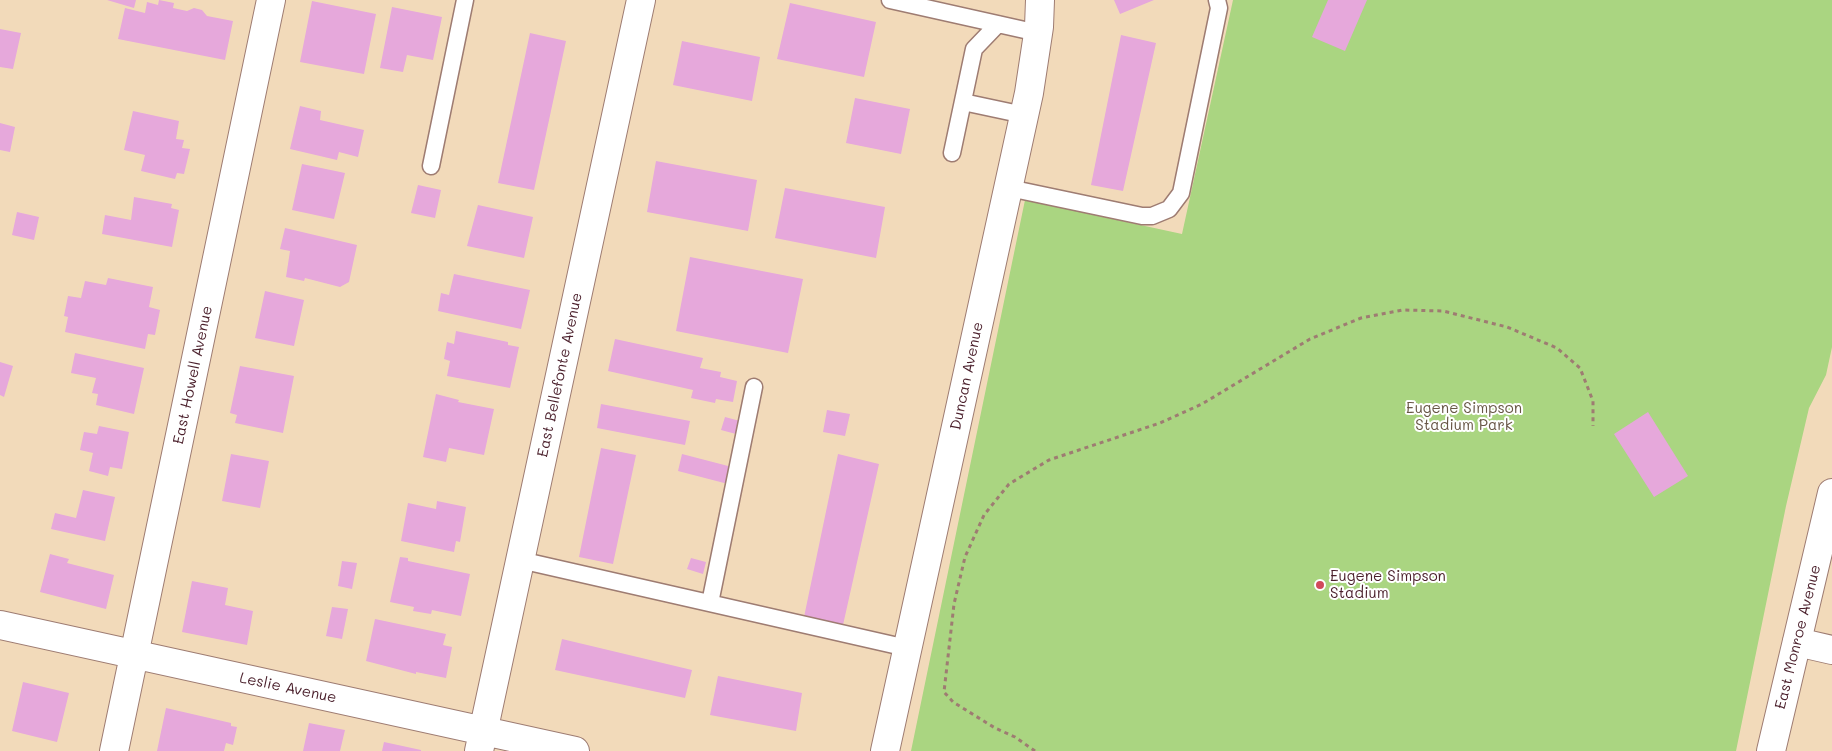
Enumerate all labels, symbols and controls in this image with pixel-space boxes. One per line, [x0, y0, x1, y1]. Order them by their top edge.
street label: East Bellefonte Avenue [534, 291, 586, 459]
street label: East Howell Avenue [169, 304, 217, 446]
street label: Duncan Avenue [947, 320, 987, 432]
park label: Eugene Simpson Stadium Park [1406, 399, 1522, 434]
street label: East Monroe Avenue [1771, 563, 1825, 711]
place label: Eugene Simpson Stadium [1330, 567, 1446, 602]
marker: Eugene Simpson Stadium [1314, 579, 1326, 591]
street label: Leslie Avenue [238, 669, 338, 707]

